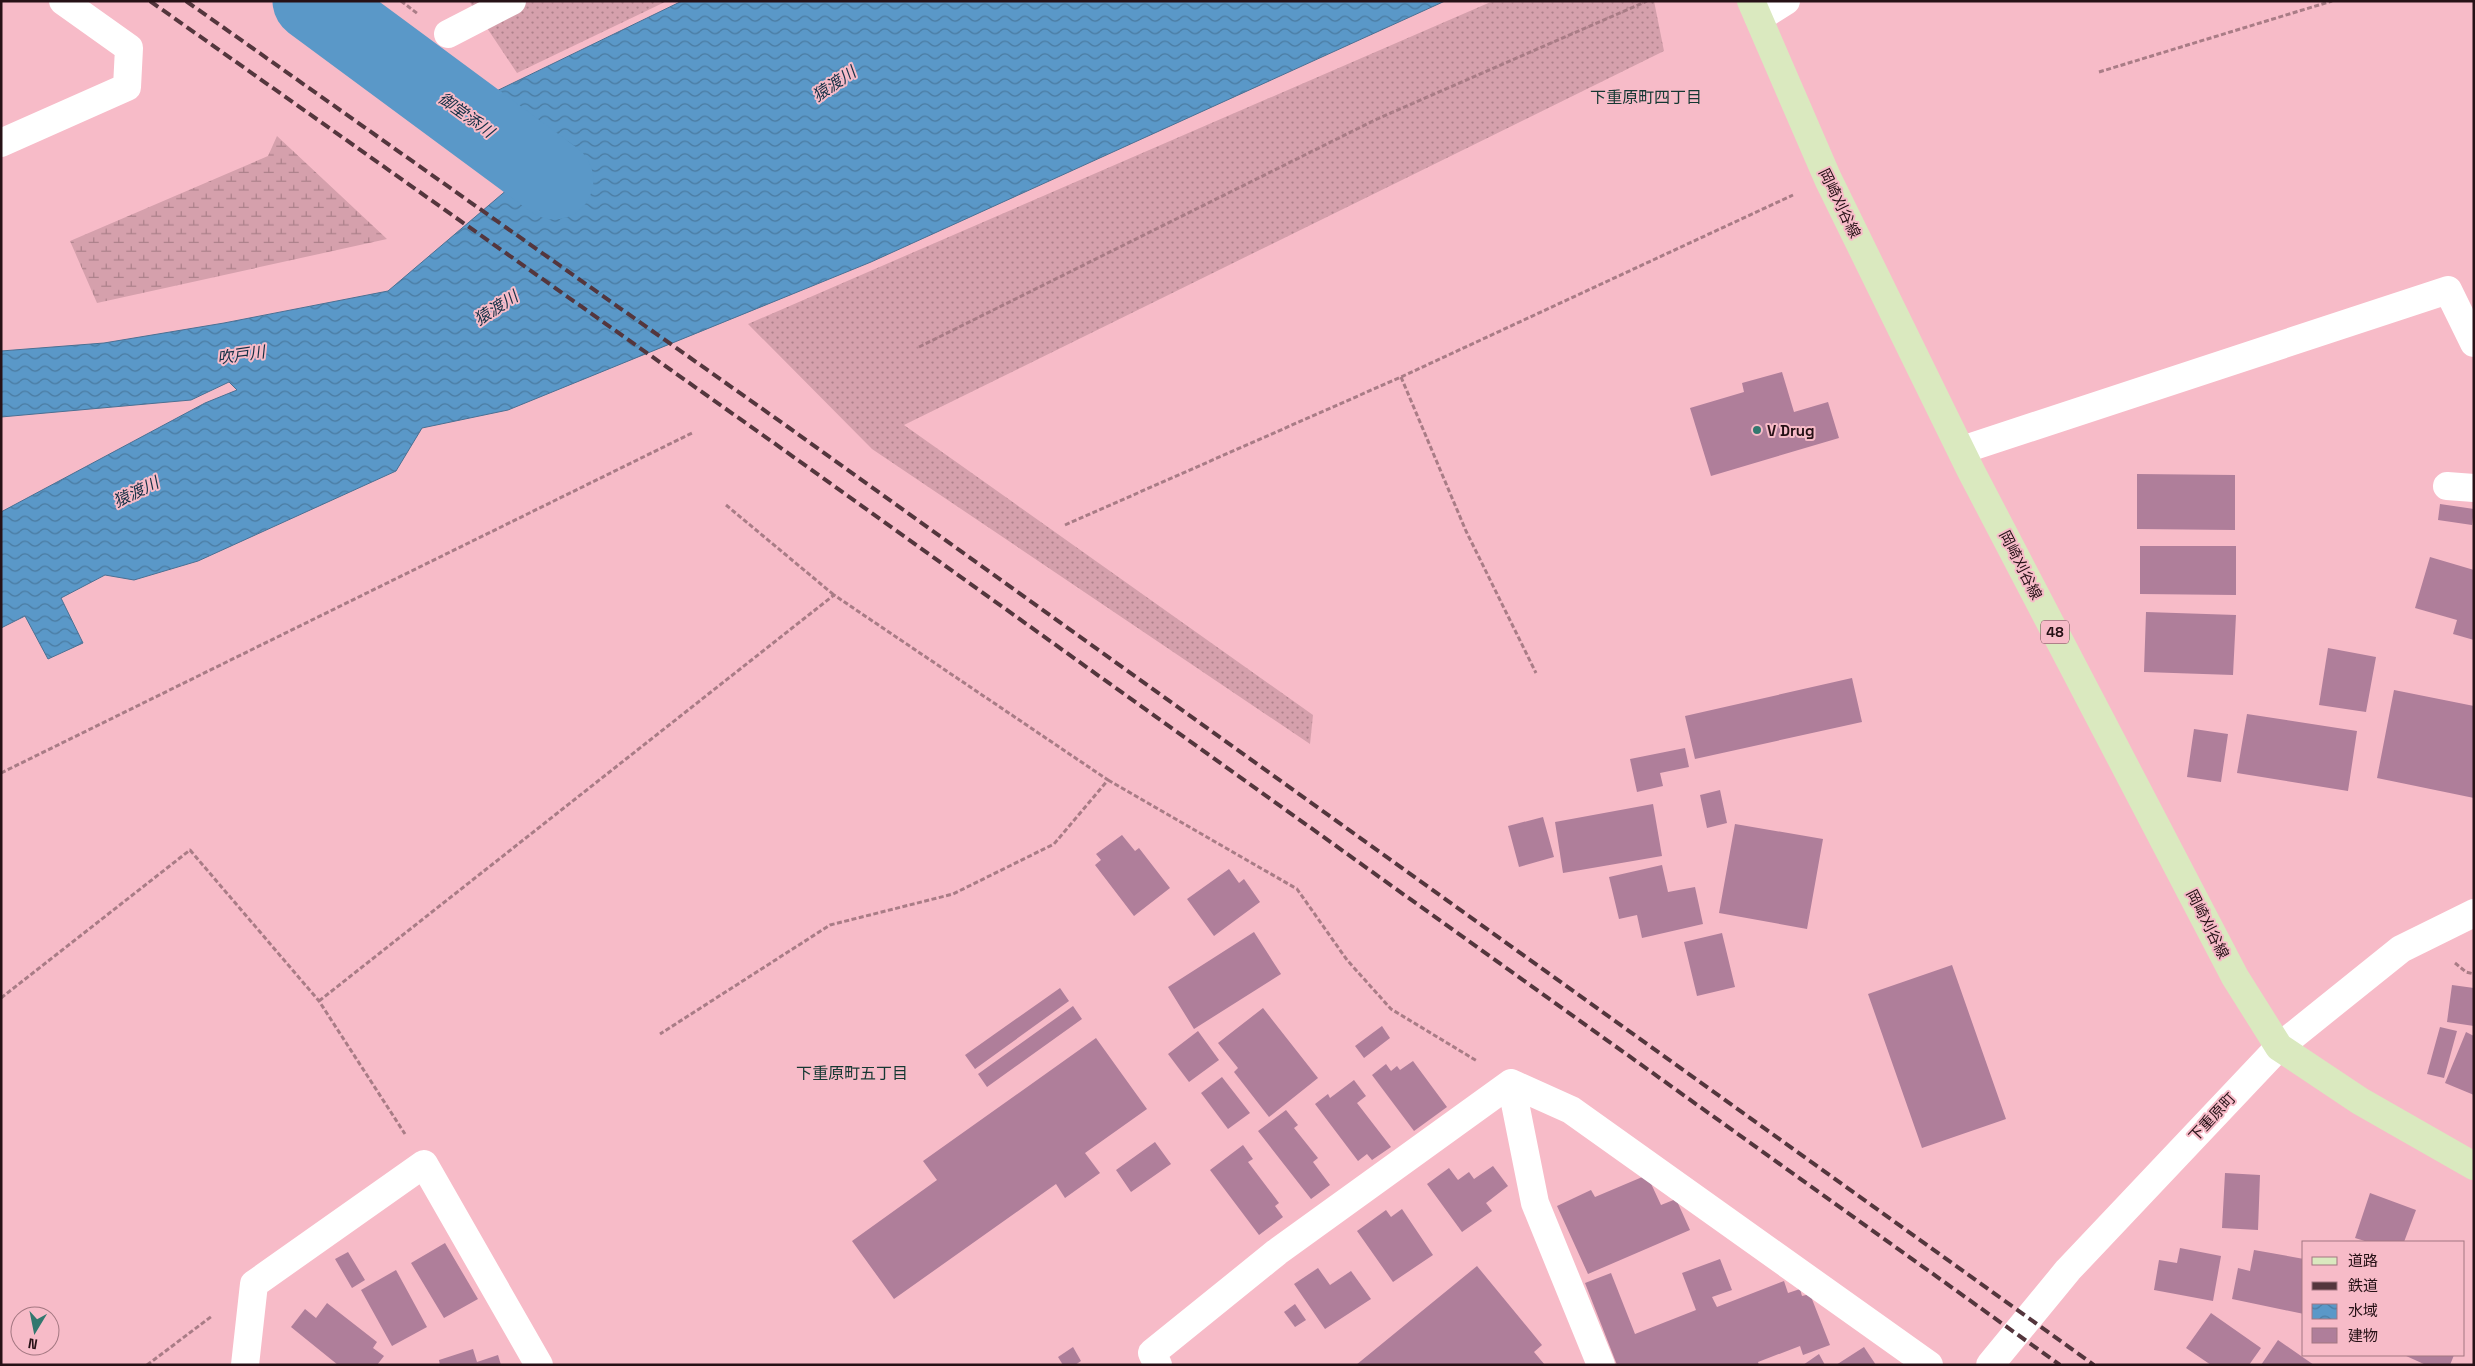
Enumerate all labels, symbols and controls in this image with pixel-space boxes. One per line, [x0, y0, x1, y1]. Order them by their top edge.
water label: 猿渡川 [808, 61, 861, 106]
district label: 下重原町四丁目 [1590, 87, 1702, 108]
water label: 御堂添川 [434, 88, 500, 143]
street label: 岡崎刈谷線 [1815, 165, 1865, 241]
water label: 猿渡川 [470, 285, 524, 330]
water label: 吹戸川 [216, 341, 268, 369]
place label: V Drug [1767, 421, 1815, 440]
marker: V Drug [1751, 424, 1763, 436]
water label: 猿渡川 [110, 471, 164, 512]
street label: 岡崎刈谷線 [1996, 527, 2046, 603]
road number: 48 [2041, 620, 2069, 644]
street label: 岡崎刈谷線 [2183, 886, 2233, 962]
district label: 下重原町五丁目 [796, 1063, 908, 1084]
street label: 下重原町 [2185, 1089, 2239, 1145]
legend [2302, 1241, 2465, 1356]
text: 道路 [2348, 1251, 2378, 1270]
text: 鉄道 [2348, 1276, 2378, 1295]
text: 水域 [2348, 1301, 2378, 1320]
north arrow [10, 1306, 60, 1356]
text: 建物 [2348, 1326, 2378, 1345]
text: N [27, 1334, 39, 1353]

